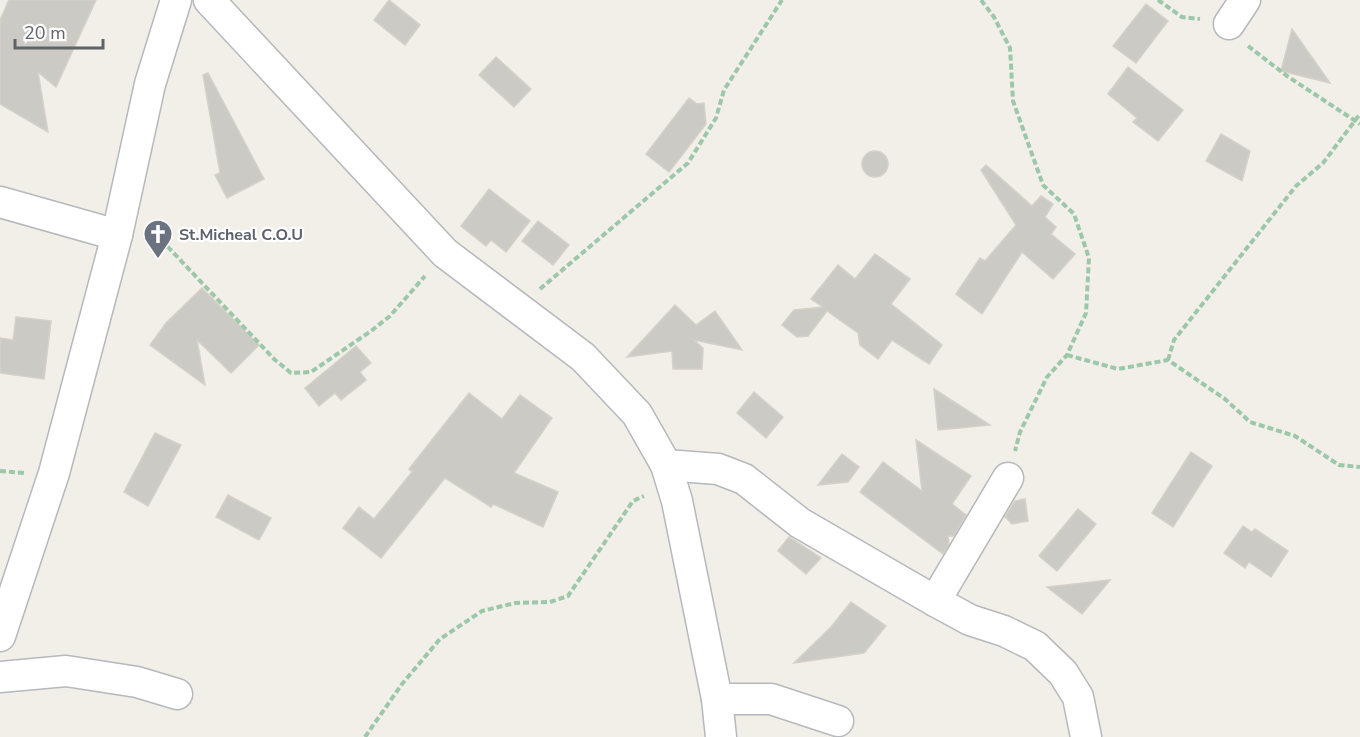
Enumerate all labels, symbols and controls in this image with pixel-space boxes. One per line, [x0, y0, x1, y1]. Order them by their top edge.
scale bar [15, 12, 104, 50]
text: 20 m [24, 21, 66, 45]
church icon: St.Micheal C.O.U [142, 218, 174, 260]
place label: St.Micheal C.O.U [179, 224, 303, 246]

